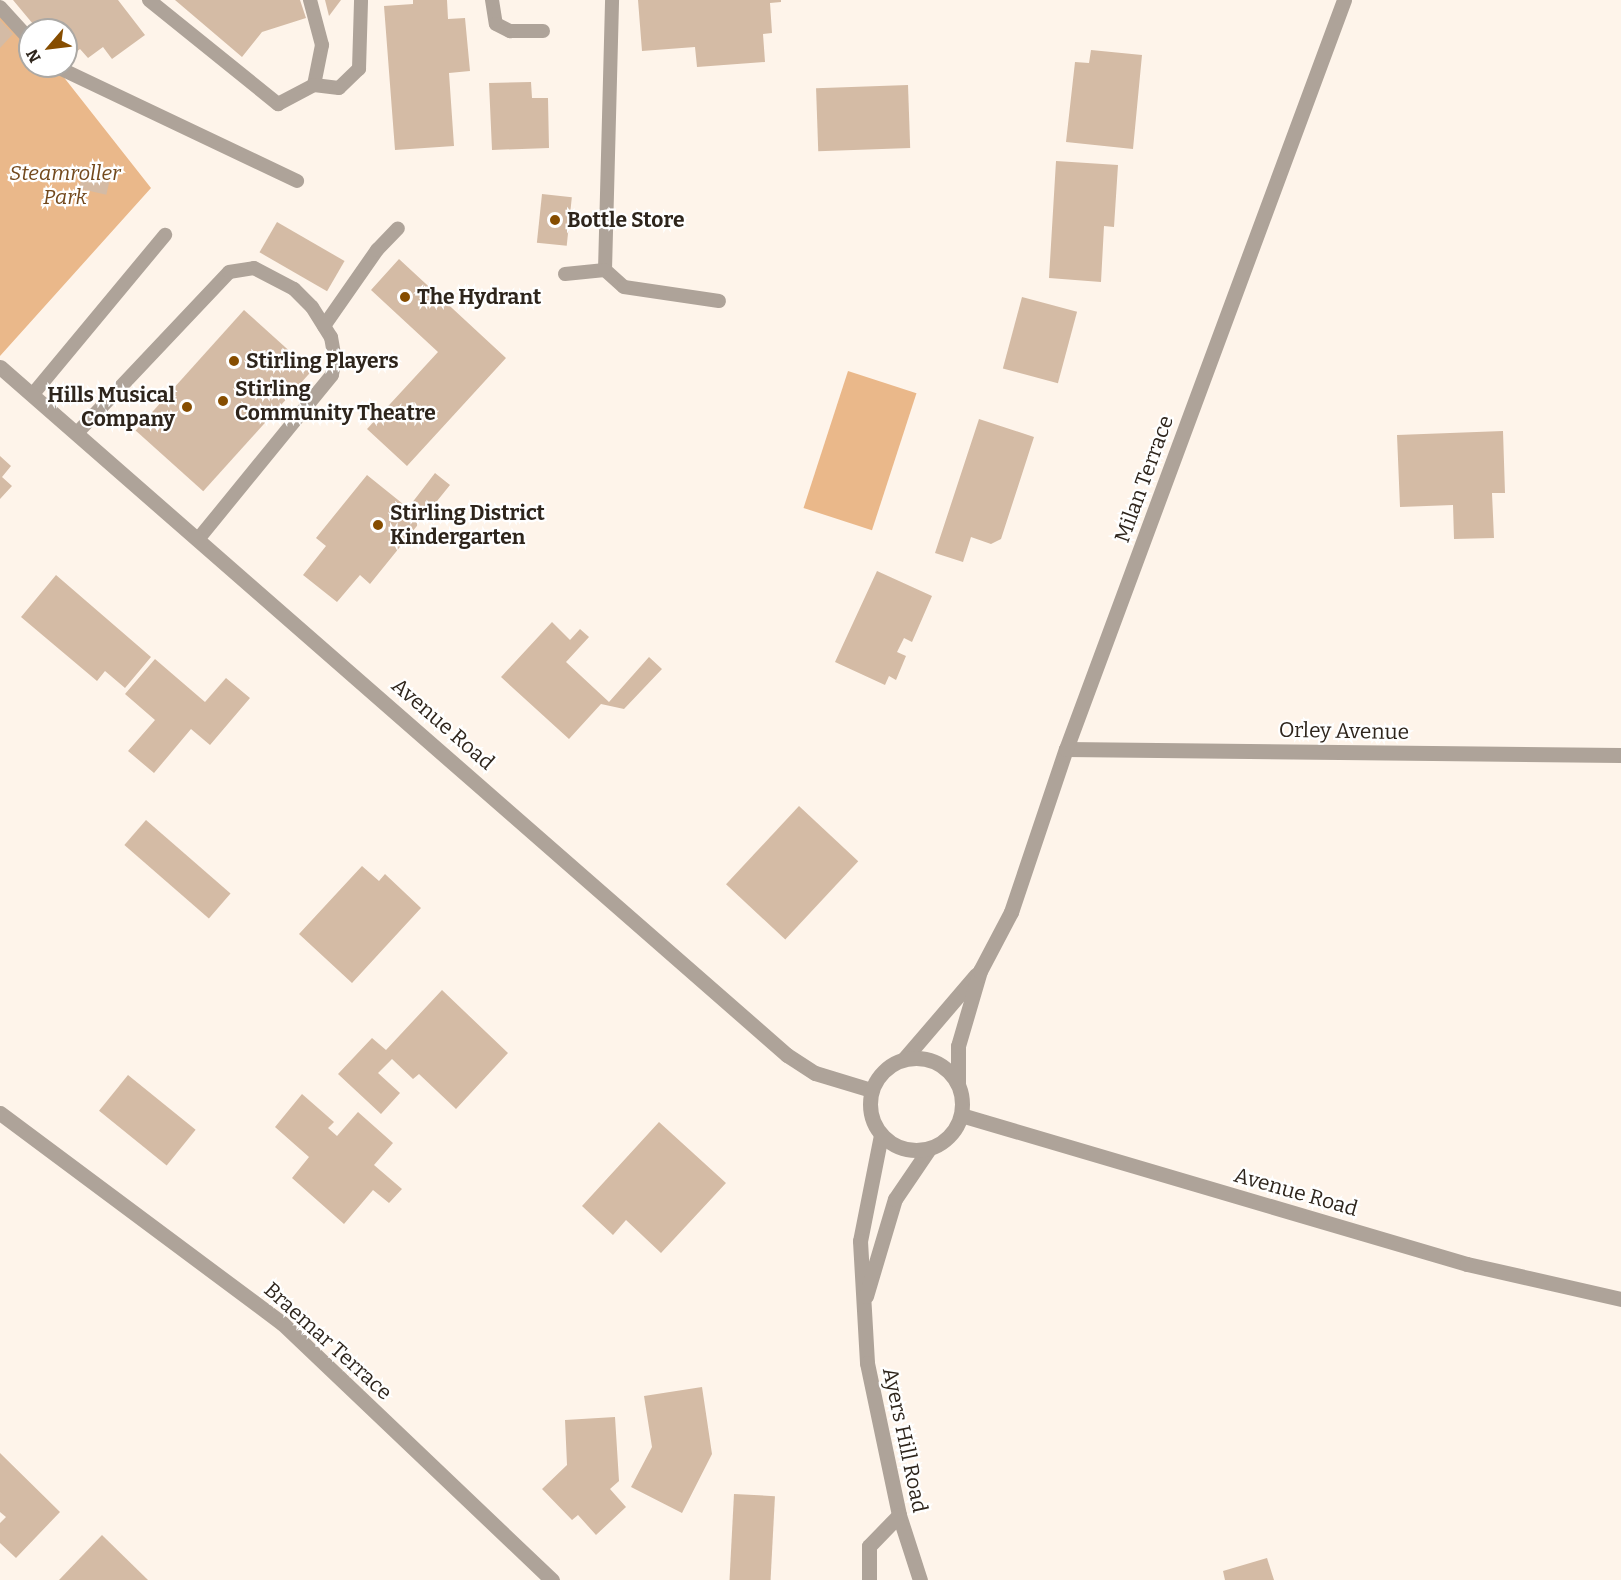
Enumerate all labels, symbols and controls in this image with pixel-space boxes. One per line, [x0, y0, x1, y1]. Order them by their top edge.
north arrow [18, 18, 78, 78]
text: N [22, 46, 45, 66]
park label: Steamroller Park [9, 160, 121, 210]
place label: Bottle Store [567, 207, 684, 233]
marker: Bottle Store [548, 213, 562, 227]
place label: The Hydrant [417, 284, 541, 310]
marker: The Hydrant [398, 290, 412, 304]
place label: Stirling Players [246, 348, 399, 374]
marker: Stirling Players [227, 354, 241, 368]
place label: Stirling Community Theatre [235, 376, 436, 426]
place label: Hills Musical Company [47, 382, 175, 432]
marker: Stirling Community Theatre [216, 394, 230, 408]
marker: Hills Musical Company [180, 400, 194, 414]
street label: Milan Terrace [1109, 412, 1179, 546]
place label: Stirling District Kindergarten [390, 500, 545, 550]
marker: Stirling District Kindergarten [371, 518, 385, 532]
street label: Avenue Road [387, 673, 499, 775]
street label: Orley Avenue [1279, 717, 1409, 745]
street label: Avenue Road [1231, 1162, 1361, 1222]
street label: Braemar Terrace [259, 1277, 397, 1405]
street label: Ayers Hill Road [877, 1365, 933, 1515]

